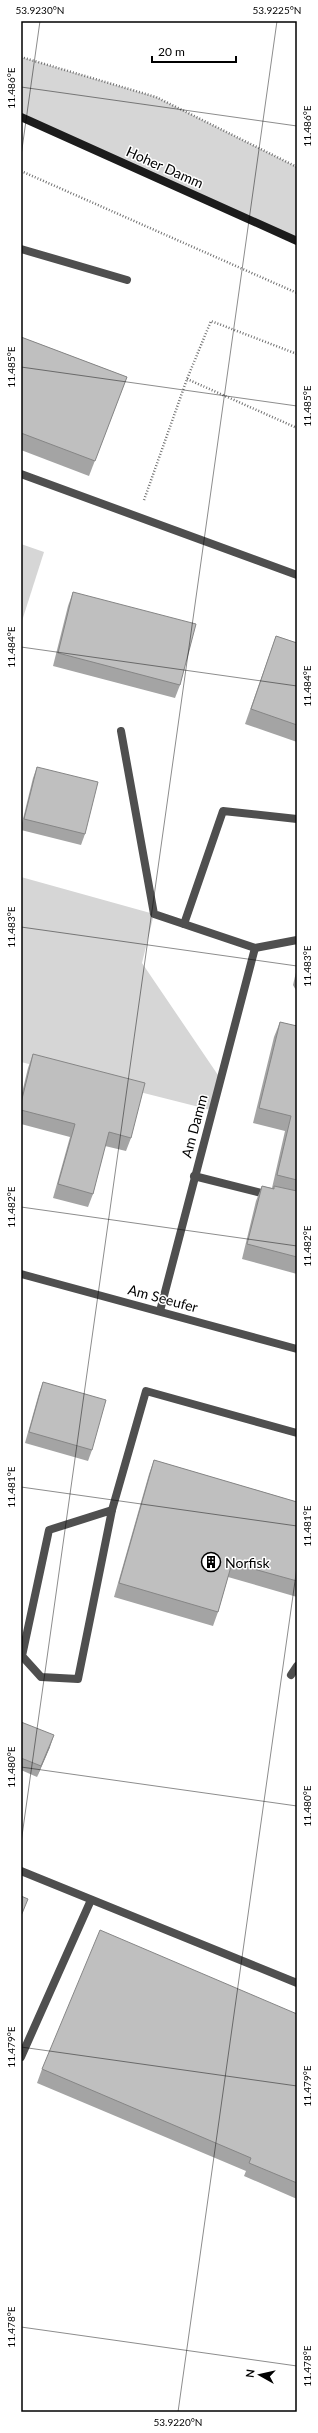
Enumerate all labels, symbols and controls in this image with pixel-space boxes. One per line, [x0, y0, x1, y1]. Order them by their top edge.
text: 53.9230°N [16, 4, 64, 16]
text: 53.9225°N [253, 4, 301, 16]
scale bar [152, 38, 236, 64]
text: 20 m [158, 44, 185, 59]
text: 11.486°E [5, 67, 17, 109]
text: 11.486°E [301, 105, 313, 147]
street label: Hoher Damm [124, 142, 206, 192]
text: 11.485°E [5, 346, 17, 388]
text: 11.485°E [301, 385, 313, 427]
text: 11.484°E [5, 626, 17, 668]
text: 11.484°E [301, 665, 313, 707]
text: 11.483°E [5, 906, 17, 948]
text: 11.483°E [301, 945, 313, 987]
street label: Am Damm [177, 1092, 211, 1160]
text: 11.482°E [5, 1186, 17, 1228]
text: 11.482°E [301, 1225, 313, 1267]
street label: Am Seeufer [126, 1280, 200, 1316]
text: 11.481°E [5, 1466, 17, 1508]
text: 11.481°E [301, 1505, 313, 1547]
building icon: Norfisk [200, 1551, 222, 1573]
place label: Norfisk [225, 1554, 271, 1571]
text: 11.480°E [5, 1746, 17, 1788]
text: 11.480°E [301, 1785, 313, 1827]
text: 11.479°E [5, 2026, 17, 2068]
text: 11.479°E [301, 2065, 313, 2107]
text: 11.478°E [5, 2306, 17, 2348]
text: 11.478°E [301, 2345, 313, 2387]
north arrow [240, 2355, 280, 2395]
text: N [243, 2368, 257, 2379]
text: 53.9220°N [154, 2416, 202, 2428]

